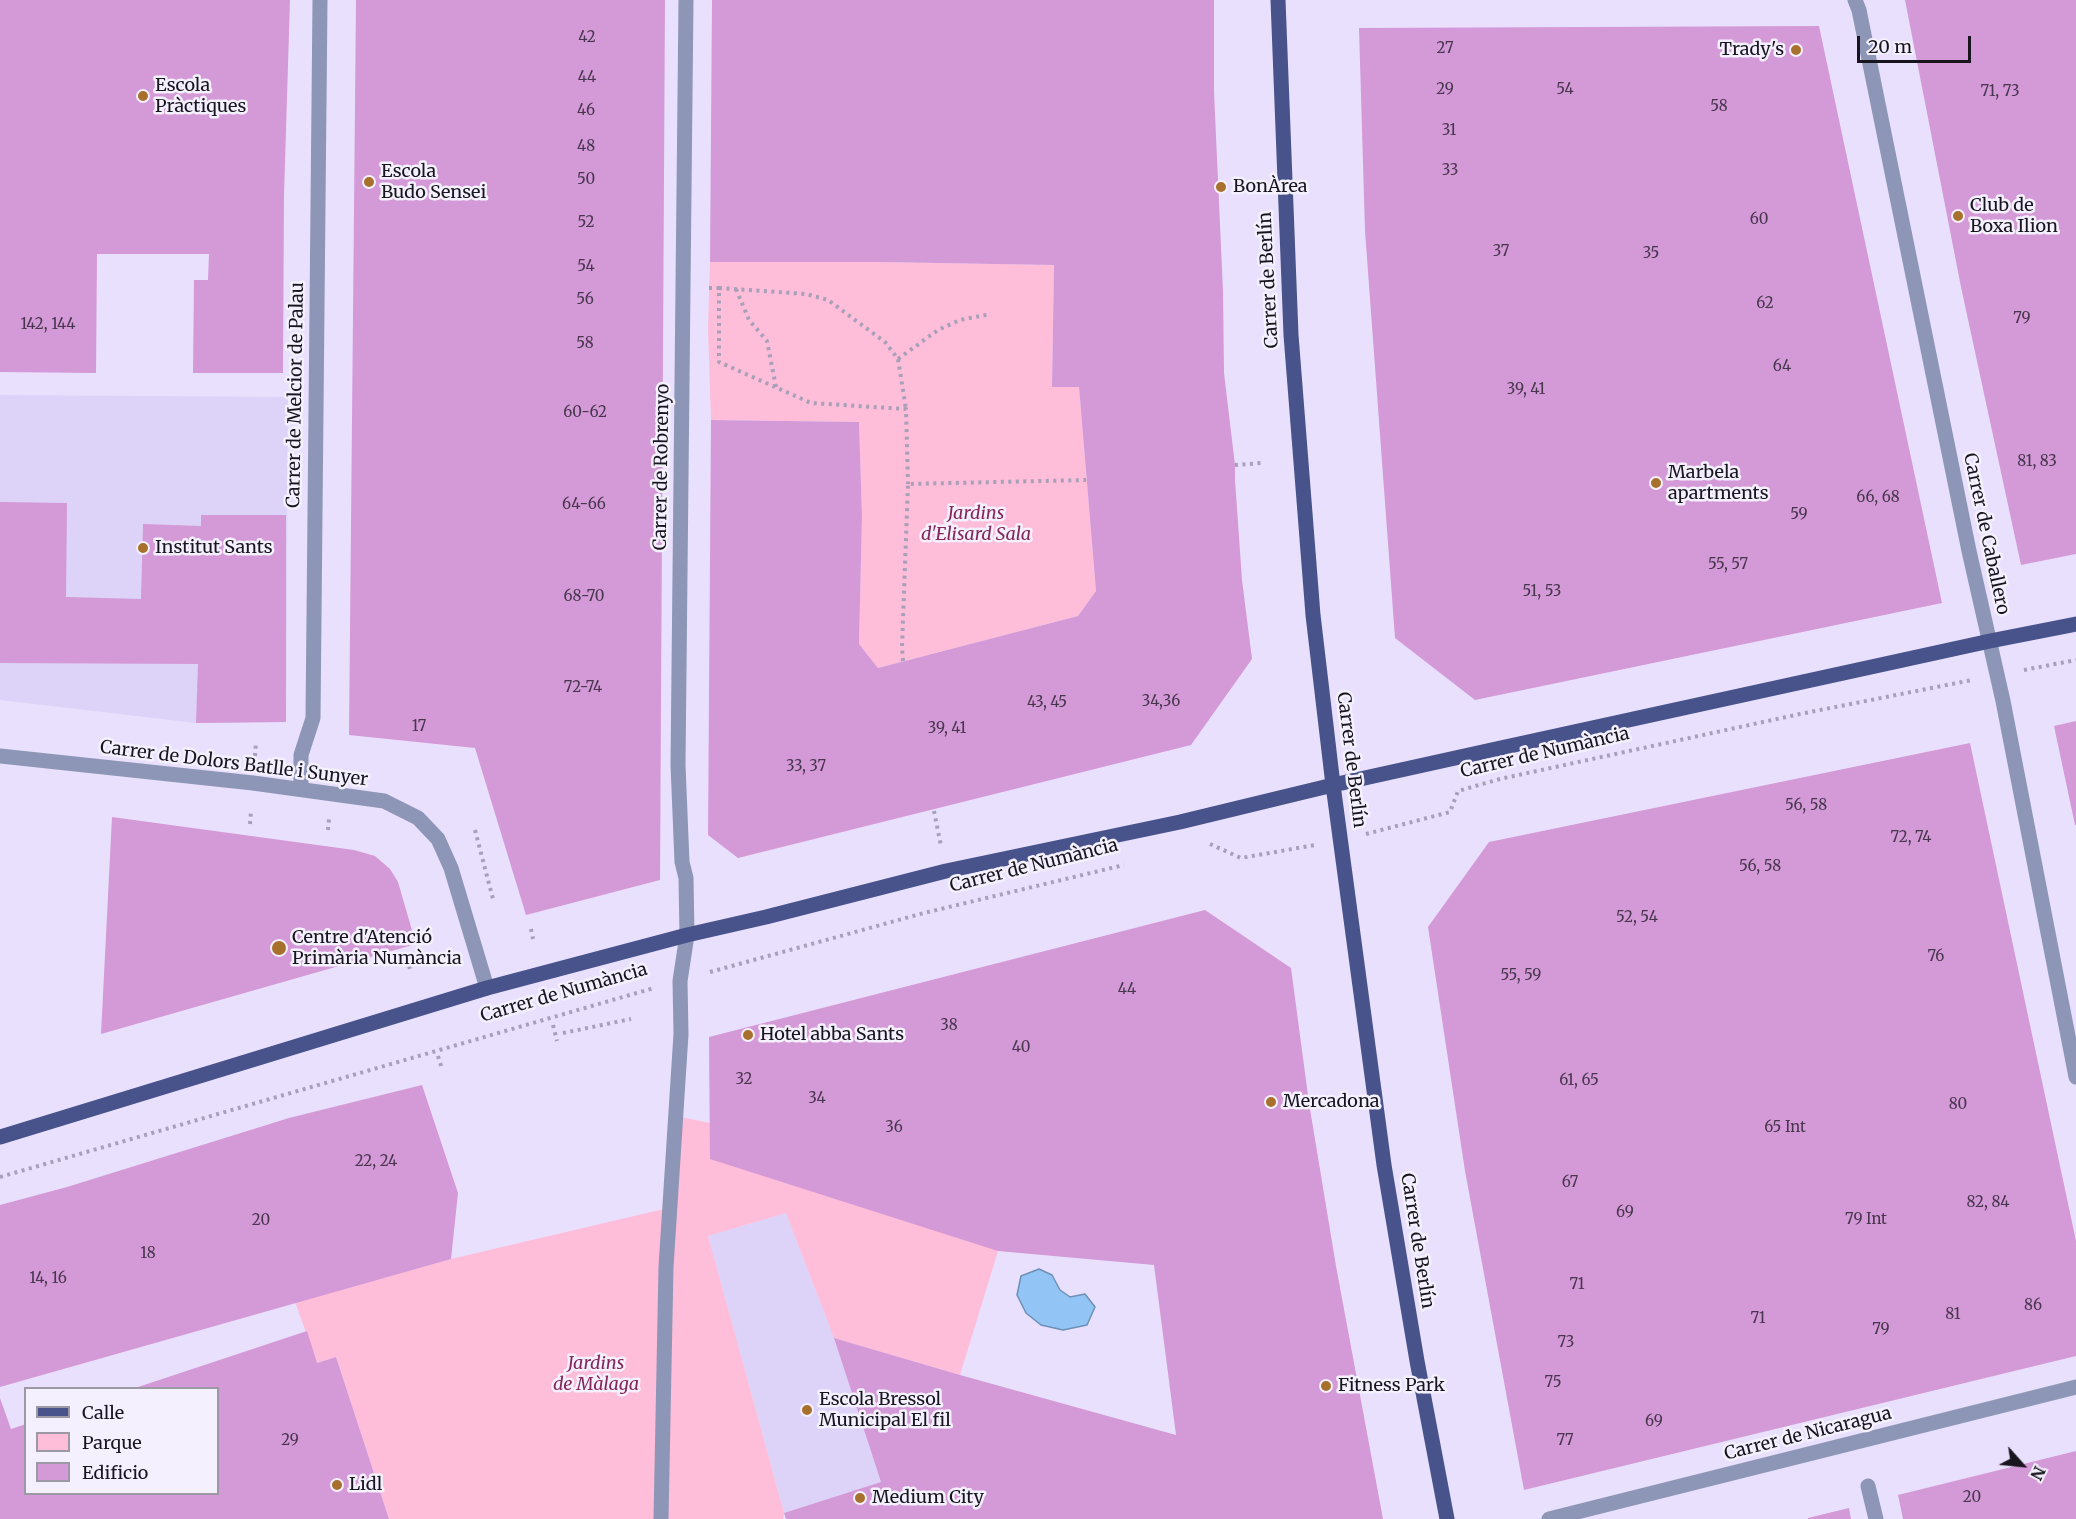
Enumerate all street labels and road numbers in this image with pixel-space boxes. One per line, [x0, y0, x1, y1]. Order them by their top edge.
street label: Carrer de Berlín [1255, 211, 1283, 349]
street label: Carrer de Melcior de Palau [283, 282, 309, 508]
street label: Carrer de Robrenyo [650, 383, 674, 551]
street label: Carrer de Caballero [1958, 451, 2014, 617]
street label: Carrer de Berlín [1332, 691, 1370, 829]
street label: Carrer de Numància [1459, 723, 1631, 783]
street label: Carrer de Dolors Batlle i Sunyer [99, 737, 369, 791]
street label: Carrer de Numància [948, 835, 1120, 897]
street label: Carrer de Numància [478, 959, 650, 1027]
street label: Carrer de Berlín [1396, 1172, 1438, 1310]
street label: Carrer de Nicaragua [1722, 1403, 1894, 1465]

